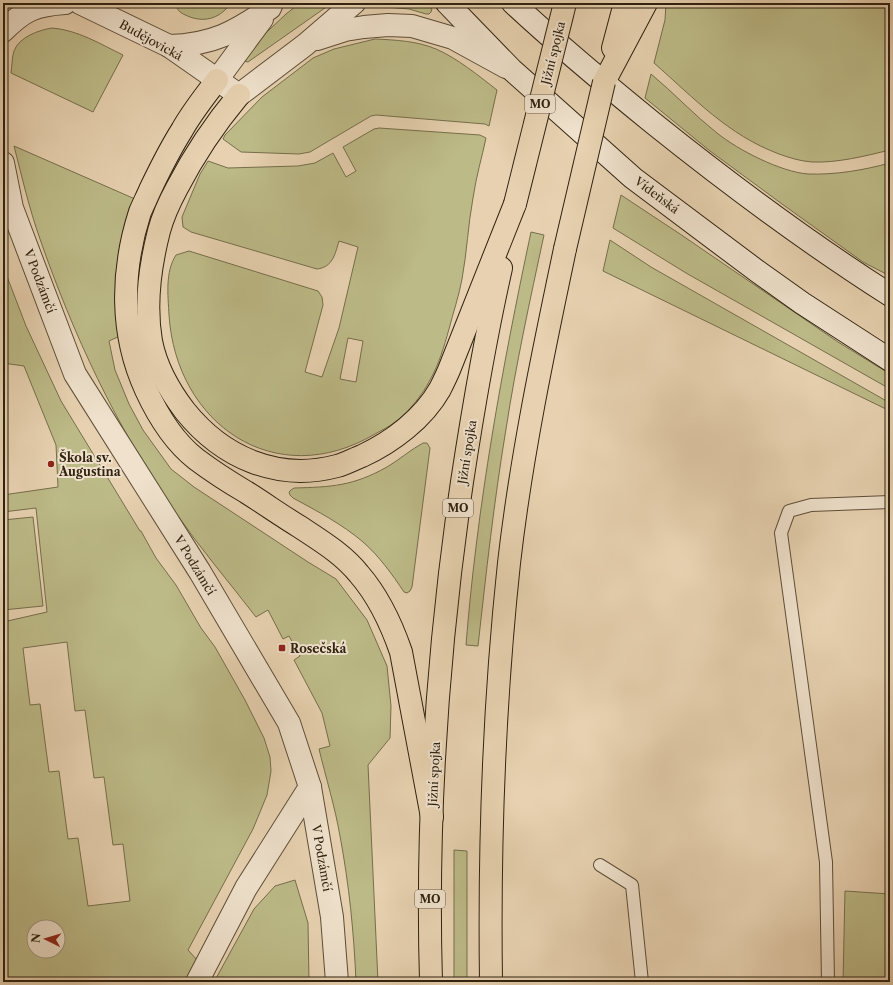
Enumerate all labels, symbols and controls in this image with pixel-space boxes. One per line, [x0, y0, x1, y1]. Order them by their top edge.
street label: Budějovická [117, 17, 186, 64]
street label: Jižní spojka [537, 19, 568, 88]
road number: MO [525, 95, 555, 113]
street label: Vídeňská [631, 173, 683, 217]
street label: V Podzámčí [21, 246, 59, 315]
street label: Jižní spojka [454, 418, 480, 487]
place label: Škola sv. Augustina [58, 449, 122, 479]
marker: Škola sv. Augustina [46, 459, 56, 469]
road number: MO [443, 499, 473, 517]
street label: V Podzámčí [171, 531, 219, 598]
place label: Rosečská [290, 641, 347, 656]
marker: Rosečská [277, 643, 287, 653]
street label: Jižní spojka [425, 741, 443, 809]
street label: V Podzámčí [309, 823, 335, 893]
road number: MO [415, 890, 445, 908]
north arrow [26, 919, 66, 959]
text: N [29, 932, 43, 944]

